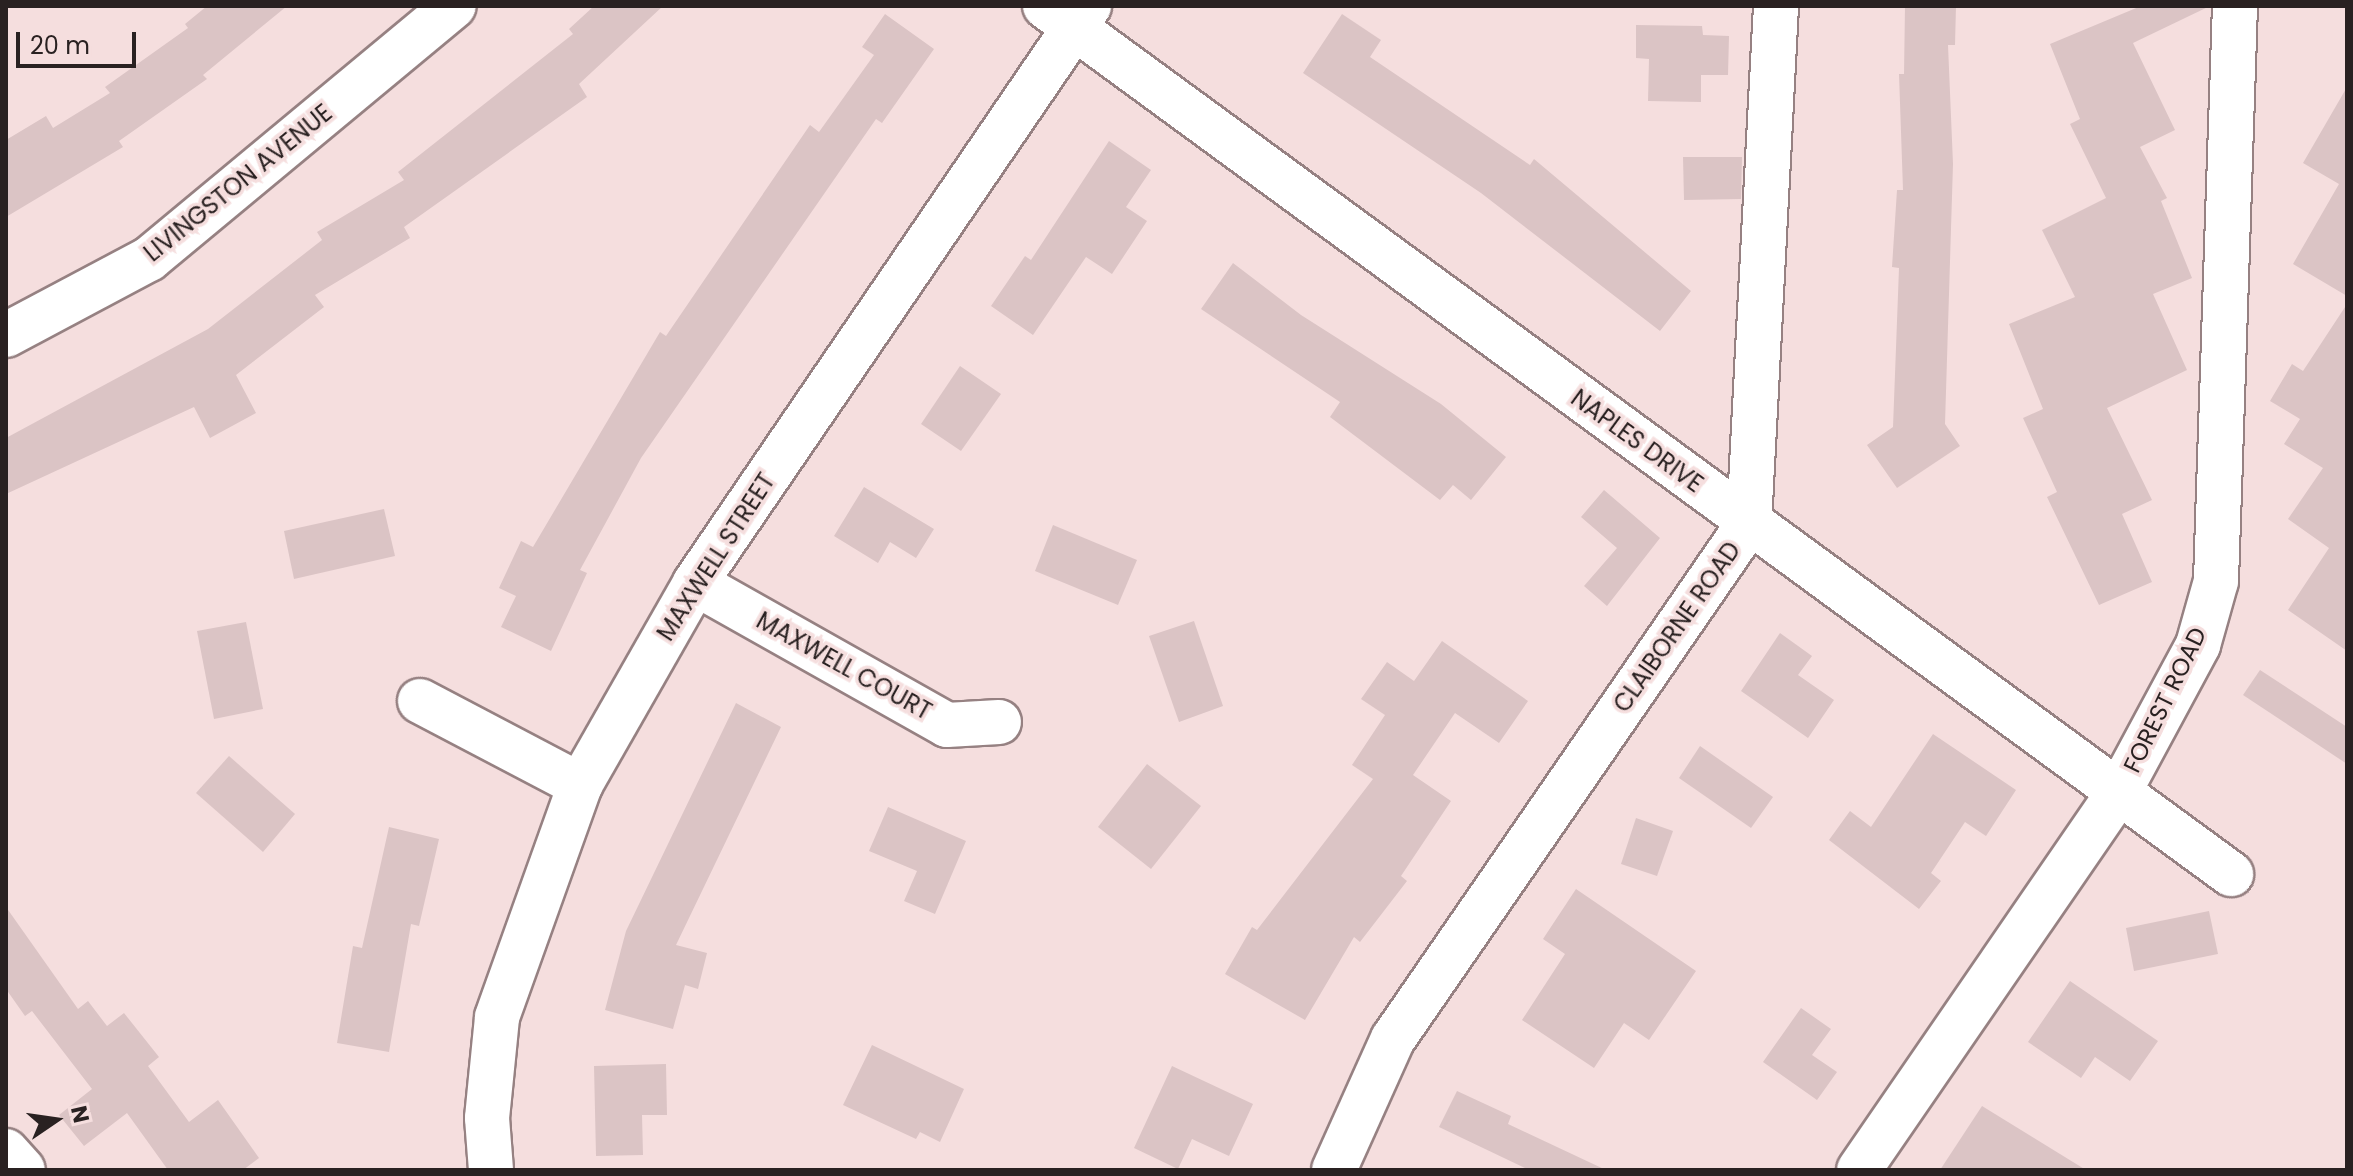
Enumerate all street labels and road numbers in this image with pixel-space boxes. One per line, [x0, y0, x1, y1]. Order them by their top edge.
street label: LIVINGSTON AVENUE [138, 98, 338, 268]
street label: NAPLES DRIVE [1565, 383, 1709, 499]
street label: MAXWELL STREET [651, 468, 781, 646]
street label: CLAIBORNE ROAD [1607, 536, 1747, 718]
street label: MAXWELL COURT [751, 606, 937, 726]
street label: FOREST ROAD [2117, 623, 2213, 777]

